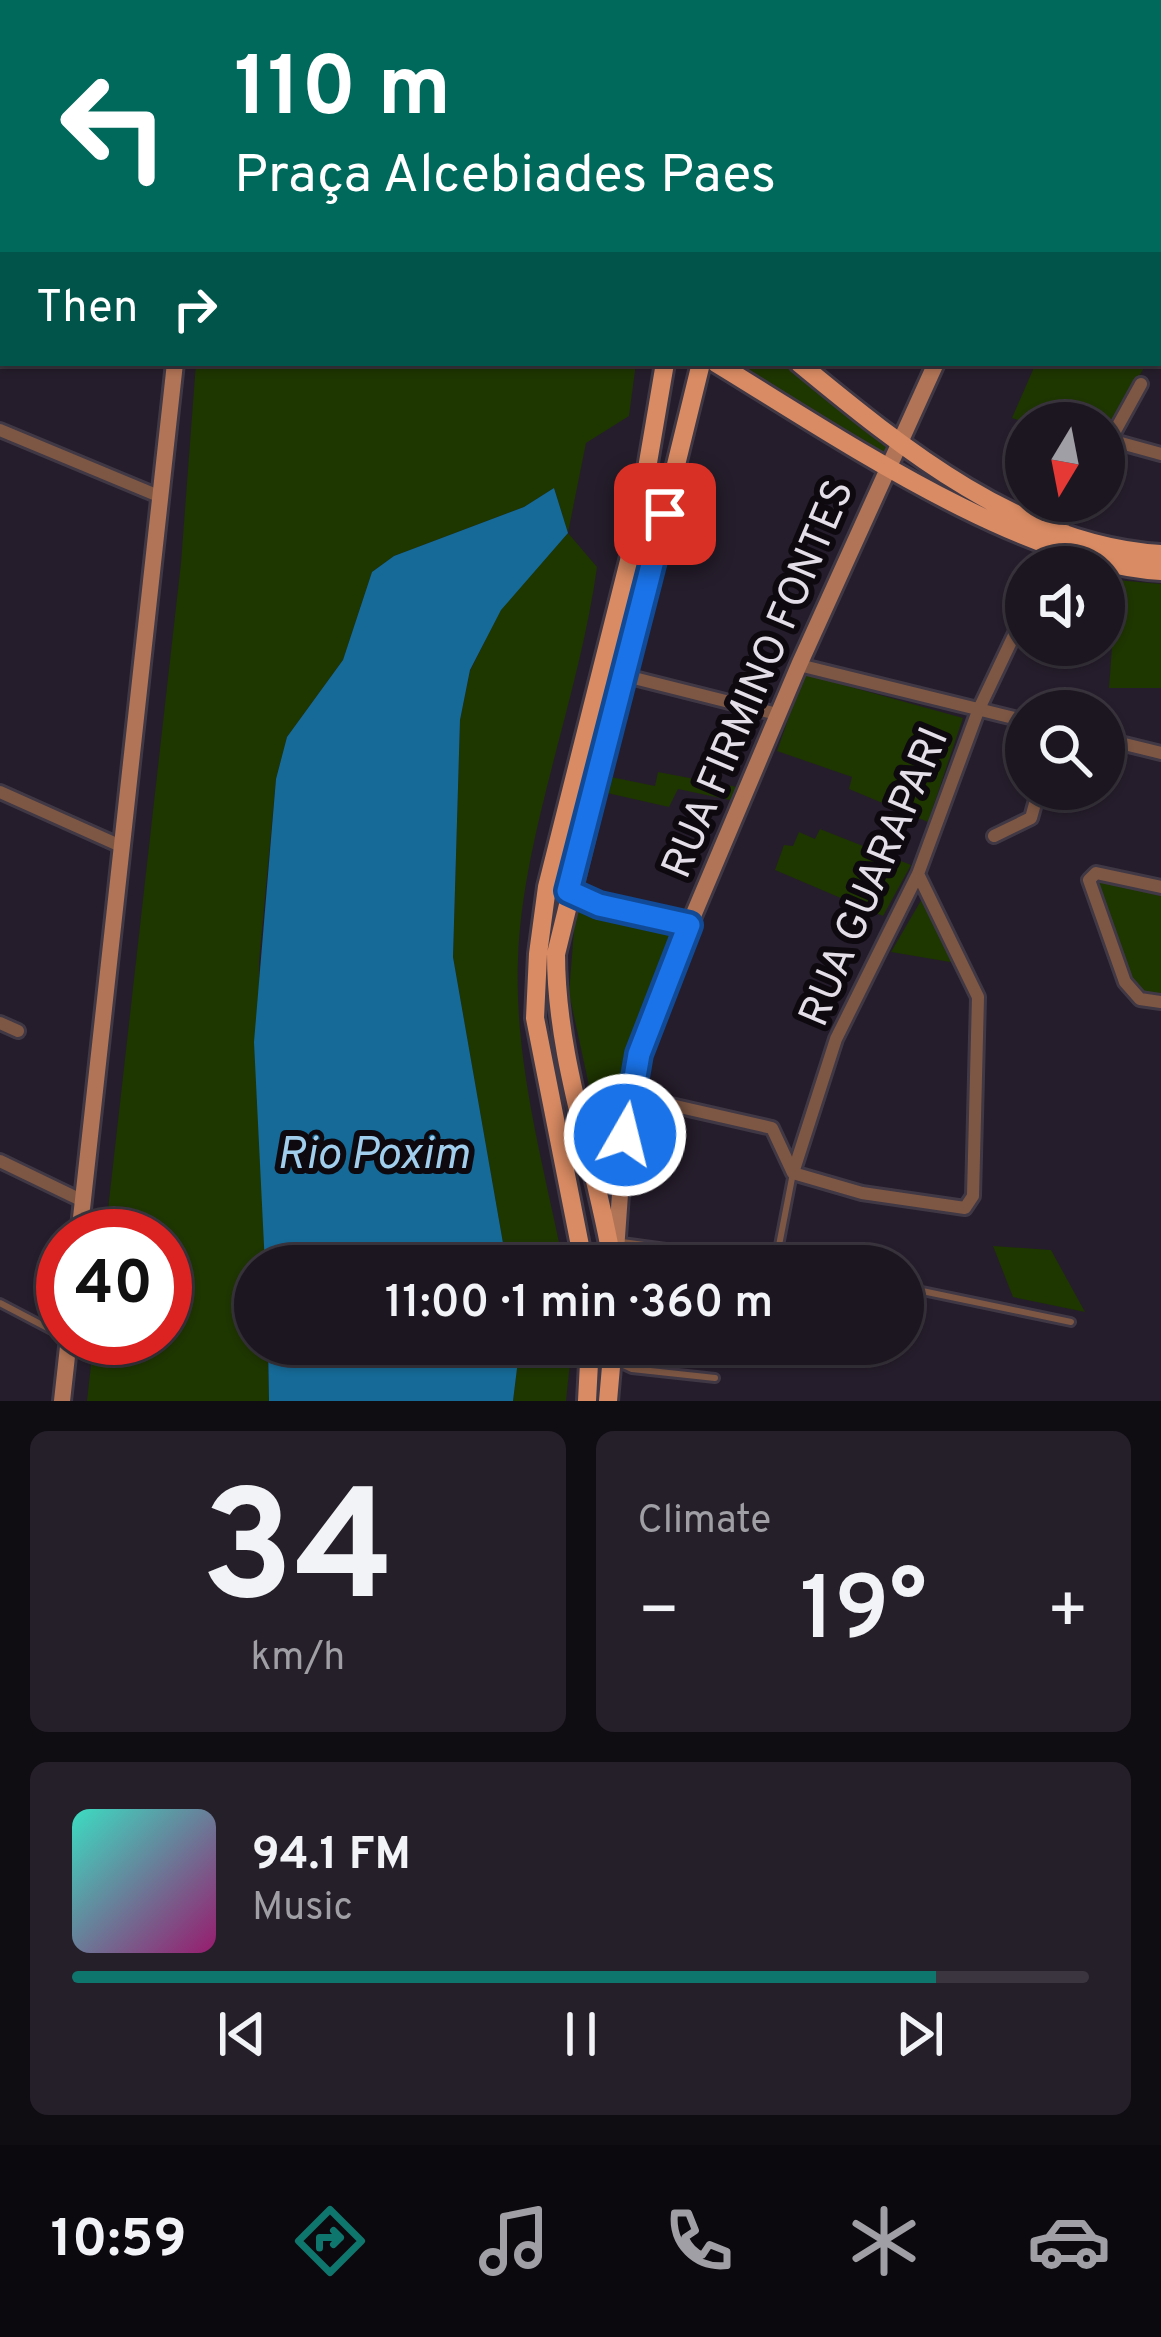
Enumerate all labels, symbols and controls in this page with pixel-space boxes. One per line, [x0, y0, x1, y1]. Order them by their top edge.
text: 110 m [234, 39, 451, 145]
icon: left [36, 48, 192, 204]
text: Praça Alcebiades Paes [234, 143, 776, 212]
icon: right [162, 276, 228, 342]
text: Then [36, 281, 138, 338]
north arrow [1005, 402, 1125, 522]
map controls [1005, 402, 1125, 810]
pin [614, 463, 716, 565]
street label: RUA FIRMINO FONTES [652, 472, 868, 887]
icon: arrive [632, 481, 698, 547]
button: sound [1005, 546, 1125, 666]
button: search [1005, 690, 1125, 810]
street label: RUA GUARAPARI [789, 720, 963, 1035]
position arrow [562, 1072, 688, 1198]
water label: Rio Poxim [277, 1128, 470, 1185]
speed limit sign: 40 [36, 1209, 192, 1365]
text: 11:00 · 1 min · 360 m [385, 1276, 773, 1333]
text: 34 [201, 1458, 395, 1656]
text: Climate [638, 1498, 771, 1547]
text: 19° [800, 1558, 927, 1671]
text: − [638, 1573, 680, 1656]
text: + [1046, 1573, 1089, 1656]
text: km/h [250, 1635, 345, 1684]
text: 94.1 FM [252, 1828, 411, 1885]
text: Music [252, 1885, 353, 1934]
icon: previous [209, 2001, 275, 2067]
icon: pause [548, 2001, 614, 2067]
icon: next [887, 2001, 953, 2067]
icon: directions [288, 2199, 372, 2283]
icon: music [472, 2199, 556, 2283]
icon: phone [657, 2199, 741, 2283]
icon: climate [842, 2199, 926, 2283]
icon: car [1027, 2199, 1111, 2283]
text: 10:59 [50, 2207, 187, 2276]

